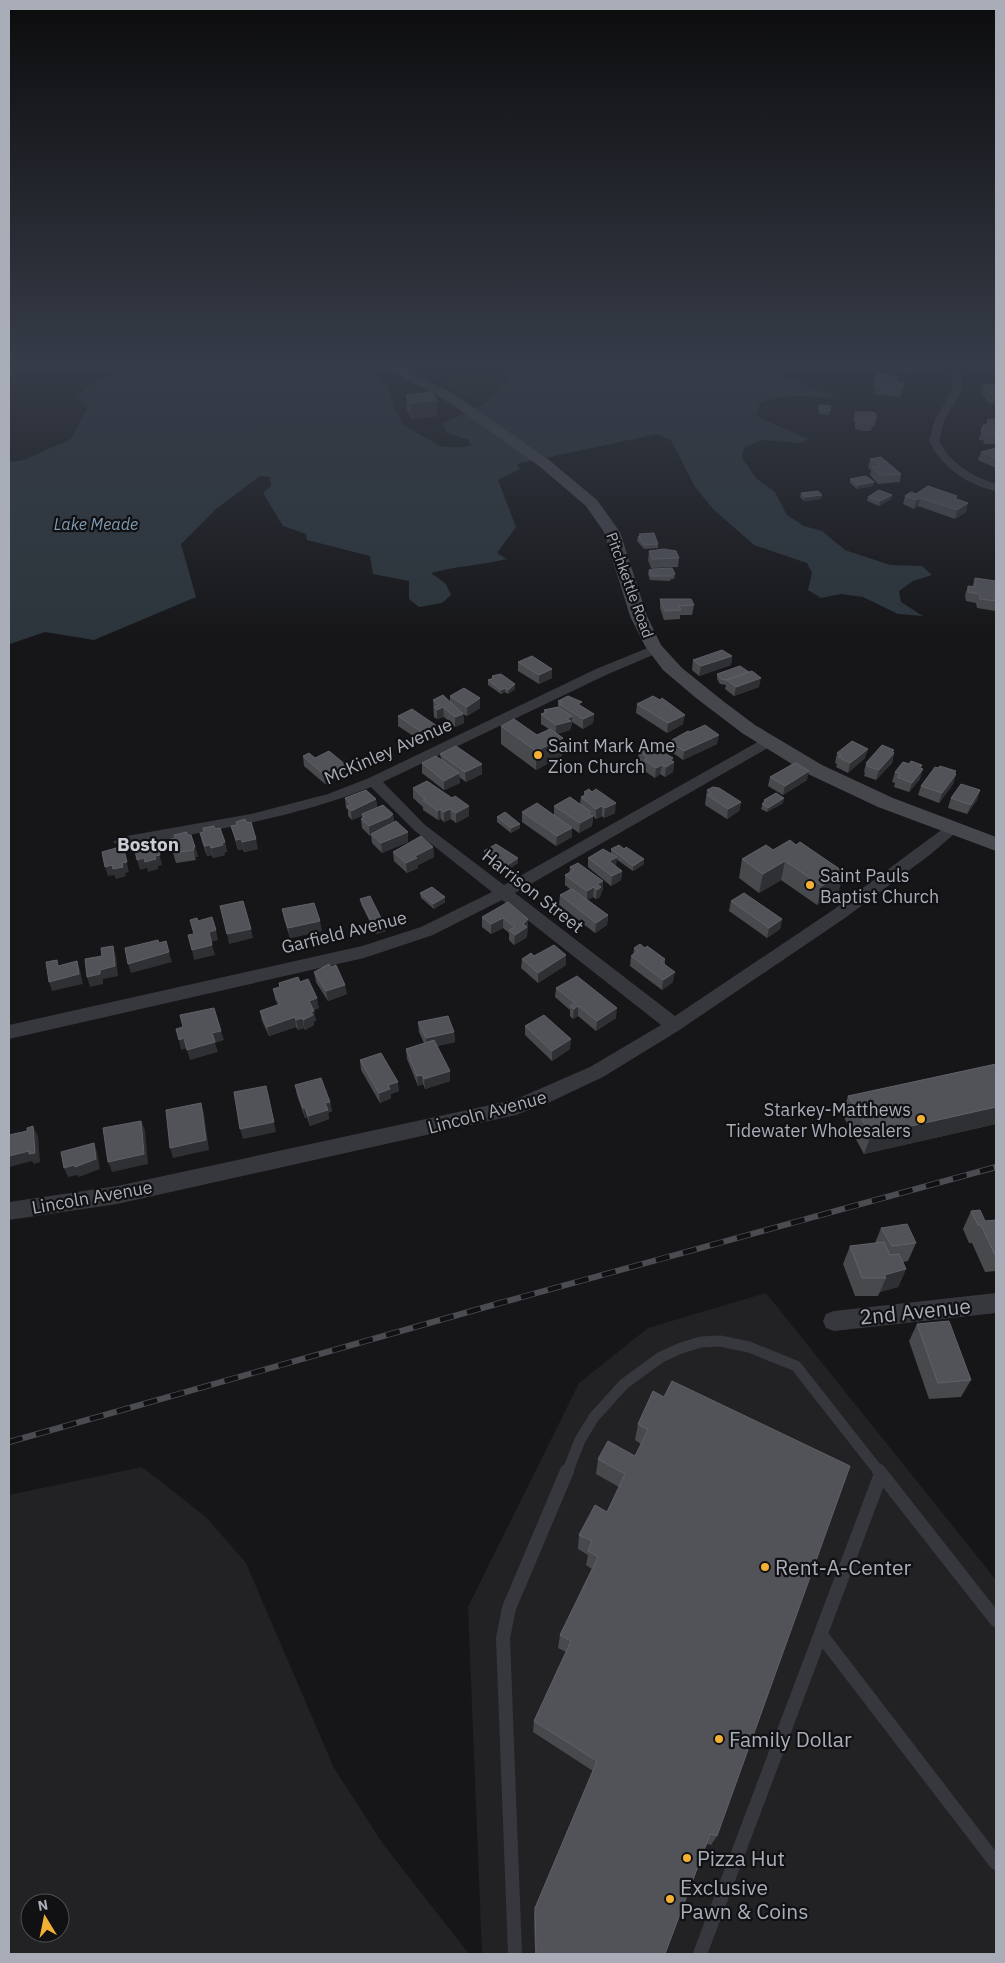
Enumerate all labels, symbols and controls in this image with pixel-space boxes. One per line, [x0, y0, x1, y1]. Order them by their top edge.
water label: Lake Meade [54, 514, 138, 534]
street label: Pitchkettle Road [602, 530, 658, 640]
street label: McKinley Avenue [320, 712, 456, 790]
place label: Saint Mark Ame Zion Church [548, 734, 675, 778]
marker: Saint Mark Ame Zion Church [532, 749, 544, 761]
district label: Boston [117, 832, 179, 856]
street label: Harrison Street [478, 844, 588, 938]
place label: Saint Pauls Baptist Church [820, 864, 939, 908]
marker: Saint Pauls Baptist Church [804, 879, 816, 891]
street label: Garfield Avenue [279, 905, 409, 959]
street label: Lincoln Avenue [425, 1085, 549, 1139]
place label: Starkey-Matthews Tidewater Wholesalers [726, 1098, 911, 1142]
marker: Starkey-Matthews Tidewater Wholesalers [915, 1113, 927, 1125]
street label: Lincoln Avenue [30, 1175, 154, 1219]
street label: 2nd Avenue [858, 1291, 972, 1331]
place label: Rent-A-Center [775, 1553, 912, 1581]
marker: Rent-A-Center [759, 1561, 771, 1573]
place label: Family Dollar [729, 1725, 852, 1753]
marker: Family Dollar [713, 1733, 725, 1745]
place label: Pizza Hut [697, 1844, 785, 1872]
marker: Pizza Hut [681, 1852, 693, 1864]
place label: Exclusive Pawn & Coins [680, 1873, 808, 1925]
north arrow [20, 1893, 70, 1943]
marker: Exclusive Pawn & Coins [664, 1893, 676, 1905]
text: N [36, 1895, 49, 1915]

